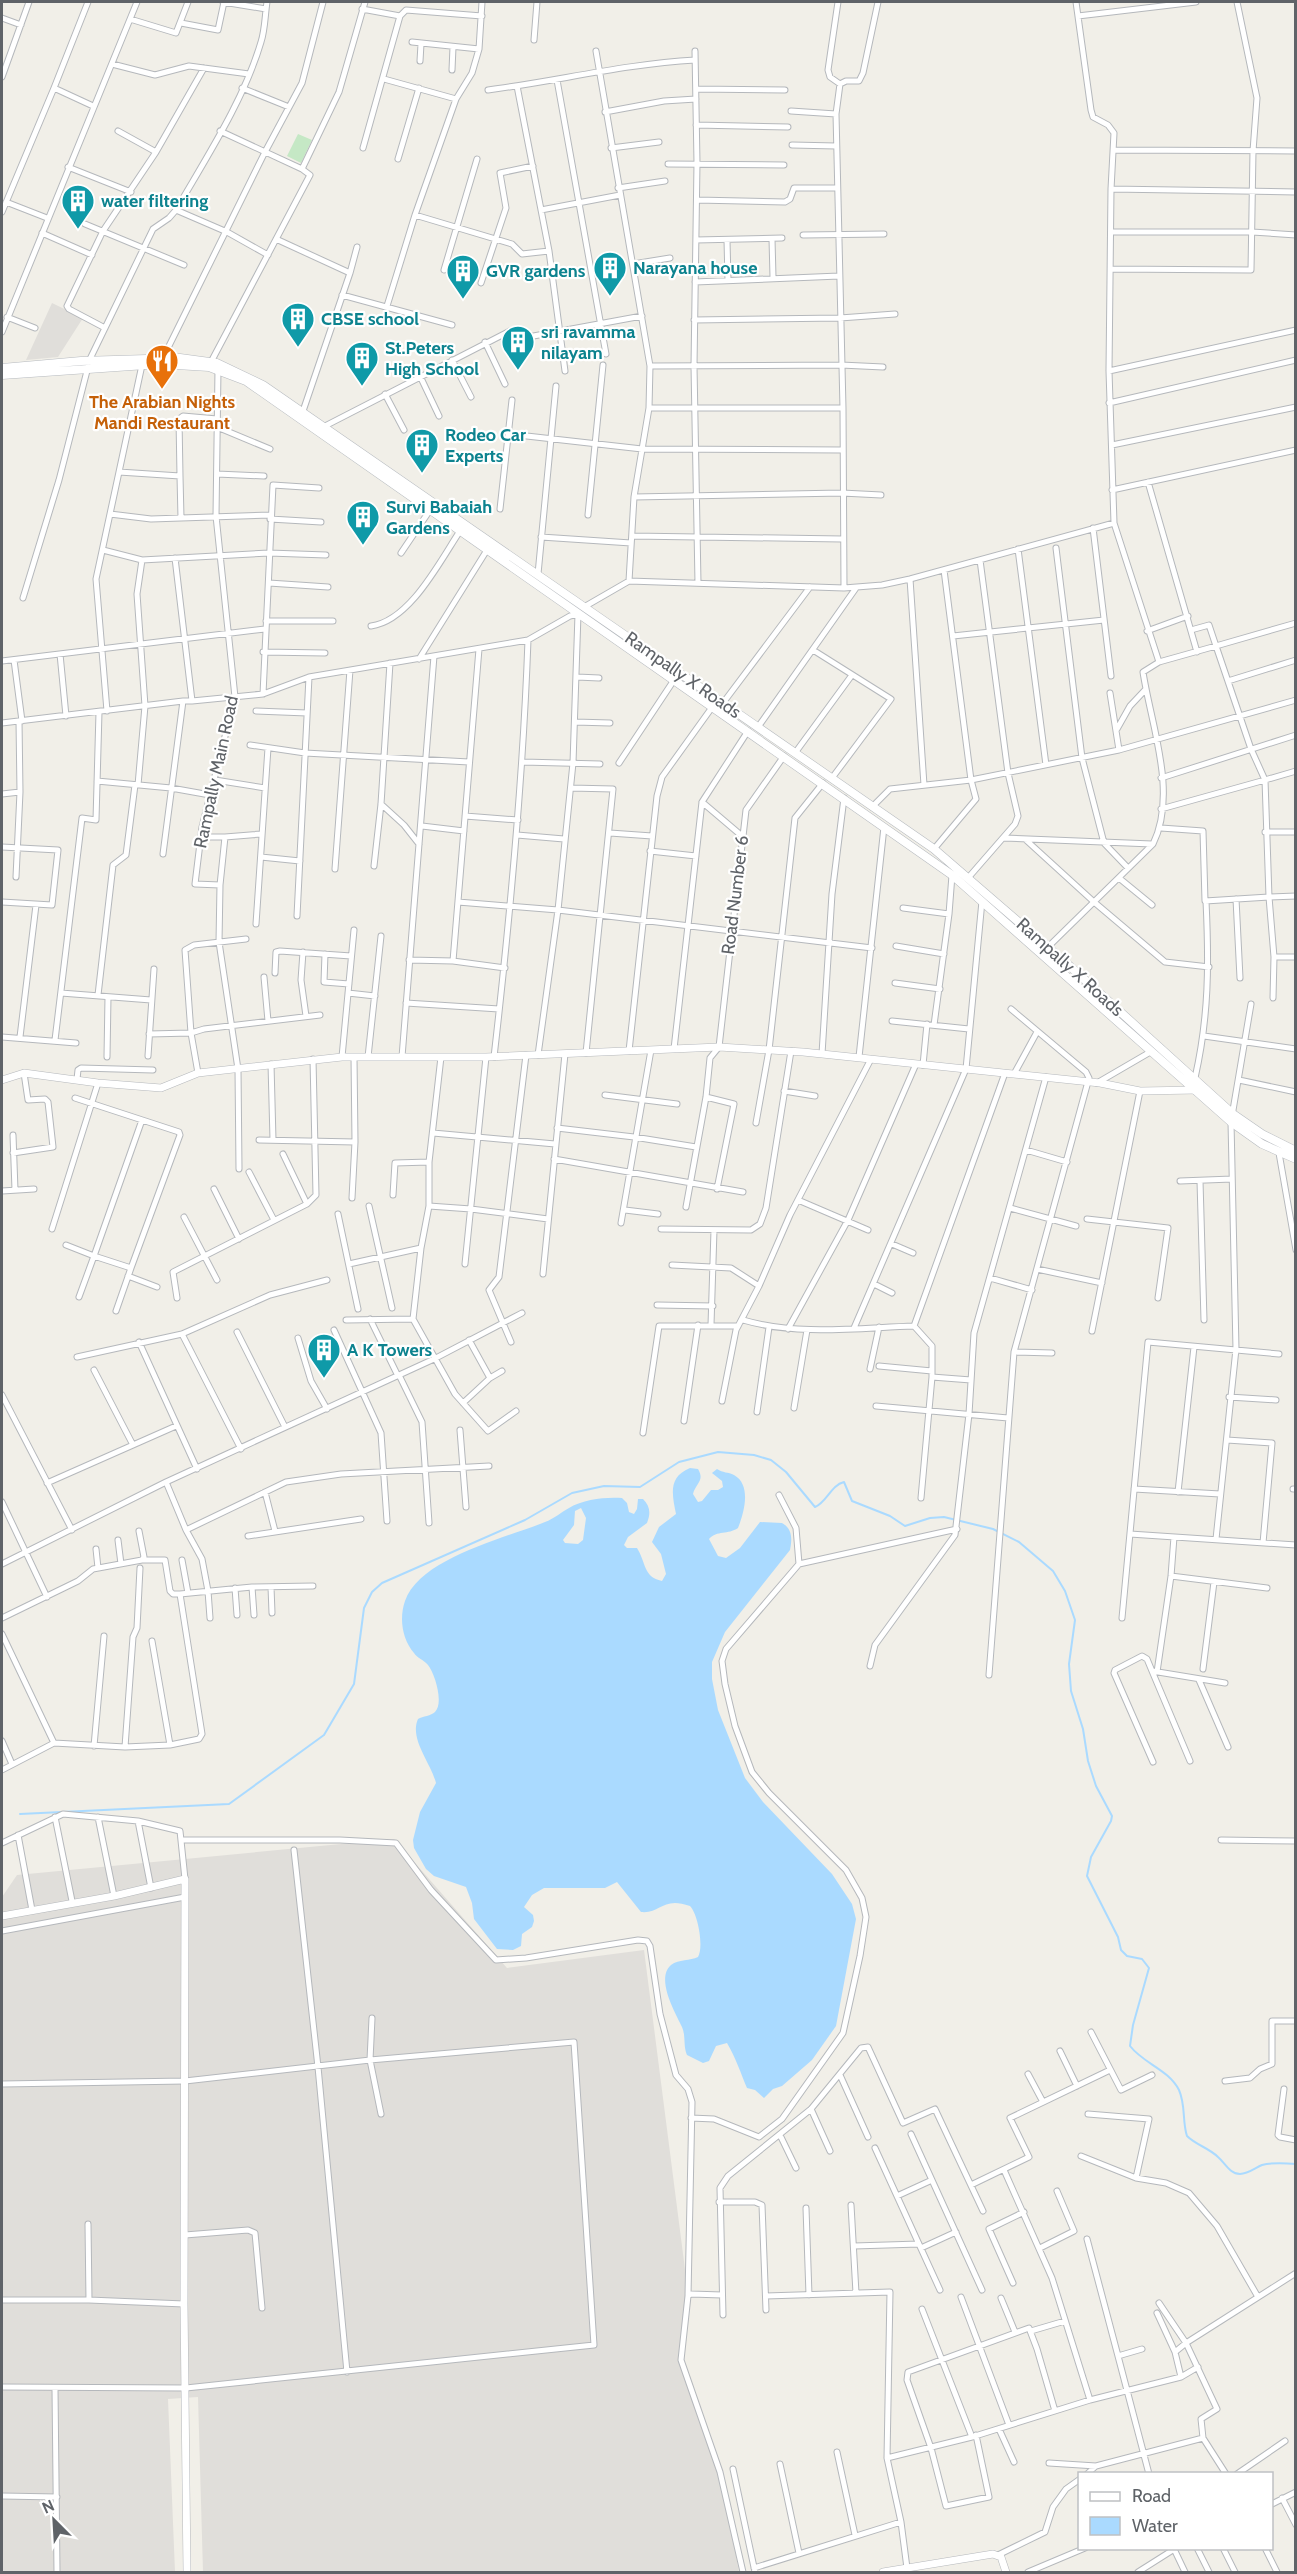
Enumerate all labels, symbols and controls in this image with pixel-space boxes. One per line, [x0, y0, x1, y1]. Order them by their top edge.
building icon: water filtering [60, 183, 96, 230]
place label: water filtering [101, 190, 208, 212]
building icon: Narayana house [592, 250, 628, 297]
building icon: GVR gardens [445, 253, 481, 300]
place label: Narayana house [633, 257, 757, 279]
place label: GVR gardens [486, 260, 586, 282]
building icon: CBSE school [280, 301, 316, 348]
place label: CBSE school [321, 308, 419, 330]
place label: sri ravamma nilayam [541, 321, 635, 364]
building icon: sri ravamma nilayam [500, 324, 536, 371]
place label: St.Peters High School [385, 337, 479, 380]
building icon: St.Peters High School [344, 340, 380, 387]
restaurant icon: The Arabian Nights Mandi Restaurant [144, 343, 180, 390]
place label: The Arabian Nights Mandi Restaurant [89, 391, 236, 434]
place label: Rodeo Car Experts [445, 424, 526, 467]
building icon: Rodeo Car Experts [404, 427, 440, 474]
place label: Survi Babaiah Gardens [386, 496, 492, 539]
building icon: Survi Babaiah Gardens [345, 499, 381, 546]
street label: Rampally X Roads [621, 627, 745, 723]
street label: Rampally Main Road [189, 694, 243, 850]
street label: Road Number 6 [717, 834, 753, 956]
street label: Rampally X Roads [1012, 913, 1128, 1021]
building icon: A K Towers [306, 1332, 342, 1379]
place label: A K Towers [347, 1339, 433, 1361]
legend [1078, 2472, 1273, 2550]
text: Road [1132, 2485, 1171, 2507]
north arrow [24, 2490, 84, 2550]
text: N [39, 2496, 57, 2518]
text: Water [1132, 2515, 1178, 2537]

